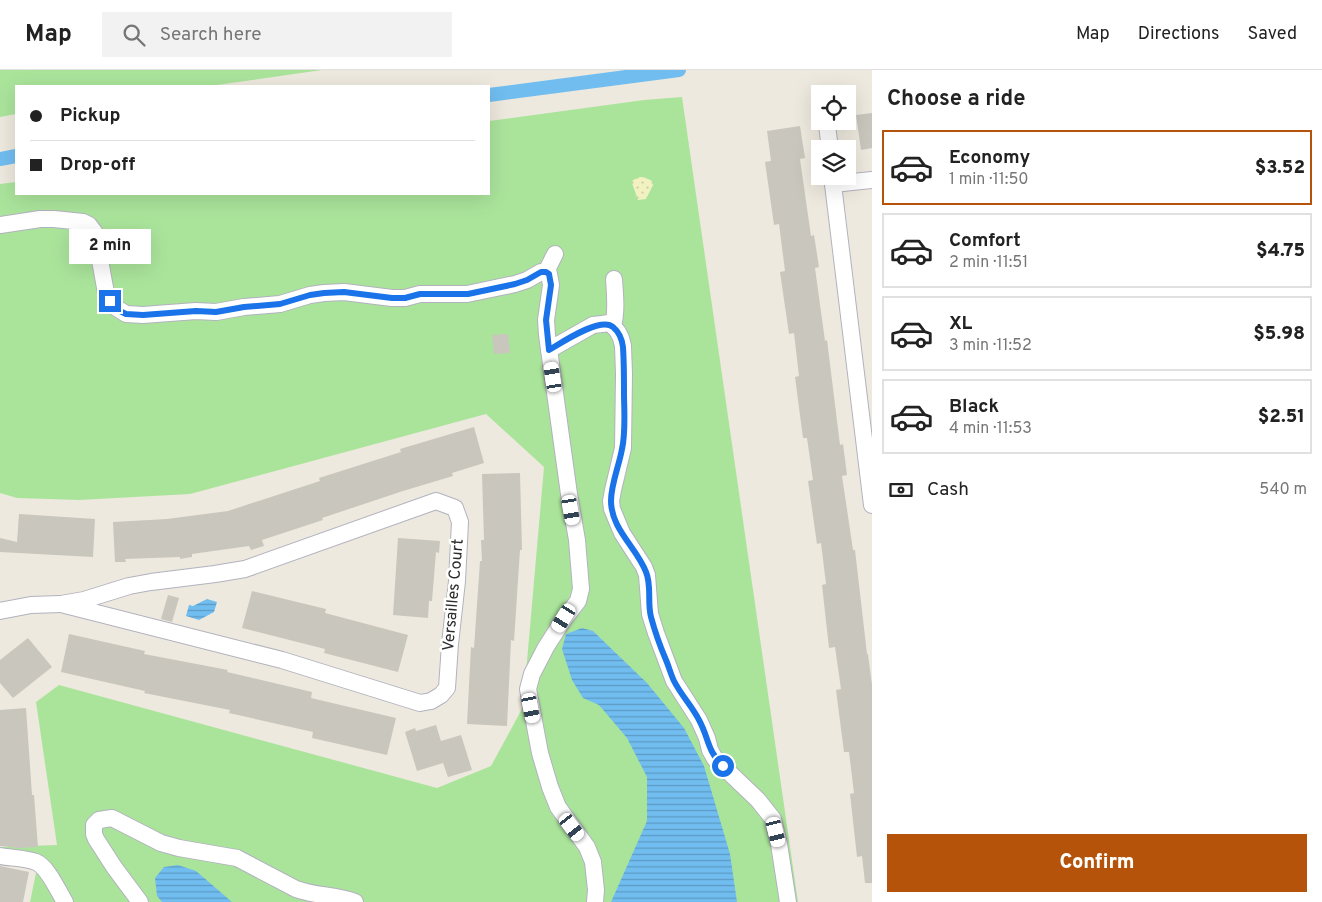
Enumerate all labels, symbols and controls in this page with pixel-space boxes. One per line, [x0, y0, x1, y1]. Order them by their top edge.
search box [102, 12, 452, 57]
text: Map [25, 20, 72, 50]
icon: search [120, 21, 148, 49]
text: Search here [160, 23, 261, 47]
text: Map [1076, 23, 1110, 46]
text: Directions [1138, 23, 1220, 46]
text: Saved [1248, 23, 1297, 46]
map controls [811, 85, 856, 185]
button: locate [811, 85, 856, 130]
text: Choose a ride [887, 86, 1025, 113]
text: Pickup [60, 104, 120, 128]
button: layers [811, 140, 856, 185]
icon: car [889, 145, 934, 190]
text: Economy [949, 146, 1030, 170]
text: Drop-off [60, 153, 135, 177]
text: $3.52 [1255, 156, 1305, 180]
text: 1 min · 11:50 [949, 170, 1029, 190]
callout: 2 min [69, 228, 151, 264]
icon: car [889, 228, 934, 273]
text: Comfort [949, 229, 1021, 253]
text: 2 min [89, 236, 131, 256]
text: $4.75 [1256, 239, 1305, 263]
text: 2 min · 11:51 [949, 253, 1028, 273]
route end [99, 290, 121, 312]
icon: car [889, 311, 934, 356]
text: XL [949, 312, 972, 336]
text: $5.98 [1253, 322, 1305, 346]
text: 3 min · 11:52 [949, 336, 1032, 356]
car [543, 361, 562, 393]
icon: car [889, 394, 934, 439]
text: Black [949, 395, 999, 419]
text: $2.51 [1258, 405, 1305, 429]
text: 4 min · 11:53 [949, 419, 1032, 439]
icon: cash [887, 476, 915, 504]
text: Cash [927, 478, 969, 502]
text: 540 m [1259, 480, 1307, 500]
car [561, 494, 580, 526]
street label: Versailles Court [439, 538, 469, 652]
car [549, 601, 578, 635]
car [520, 692, 541, 724]
route start [712, 755, 734, 777]
car [556, 811, 587, 843]
car [765, 816, 786, 848]
button: Confirm [887, 834, 1307, 892]

